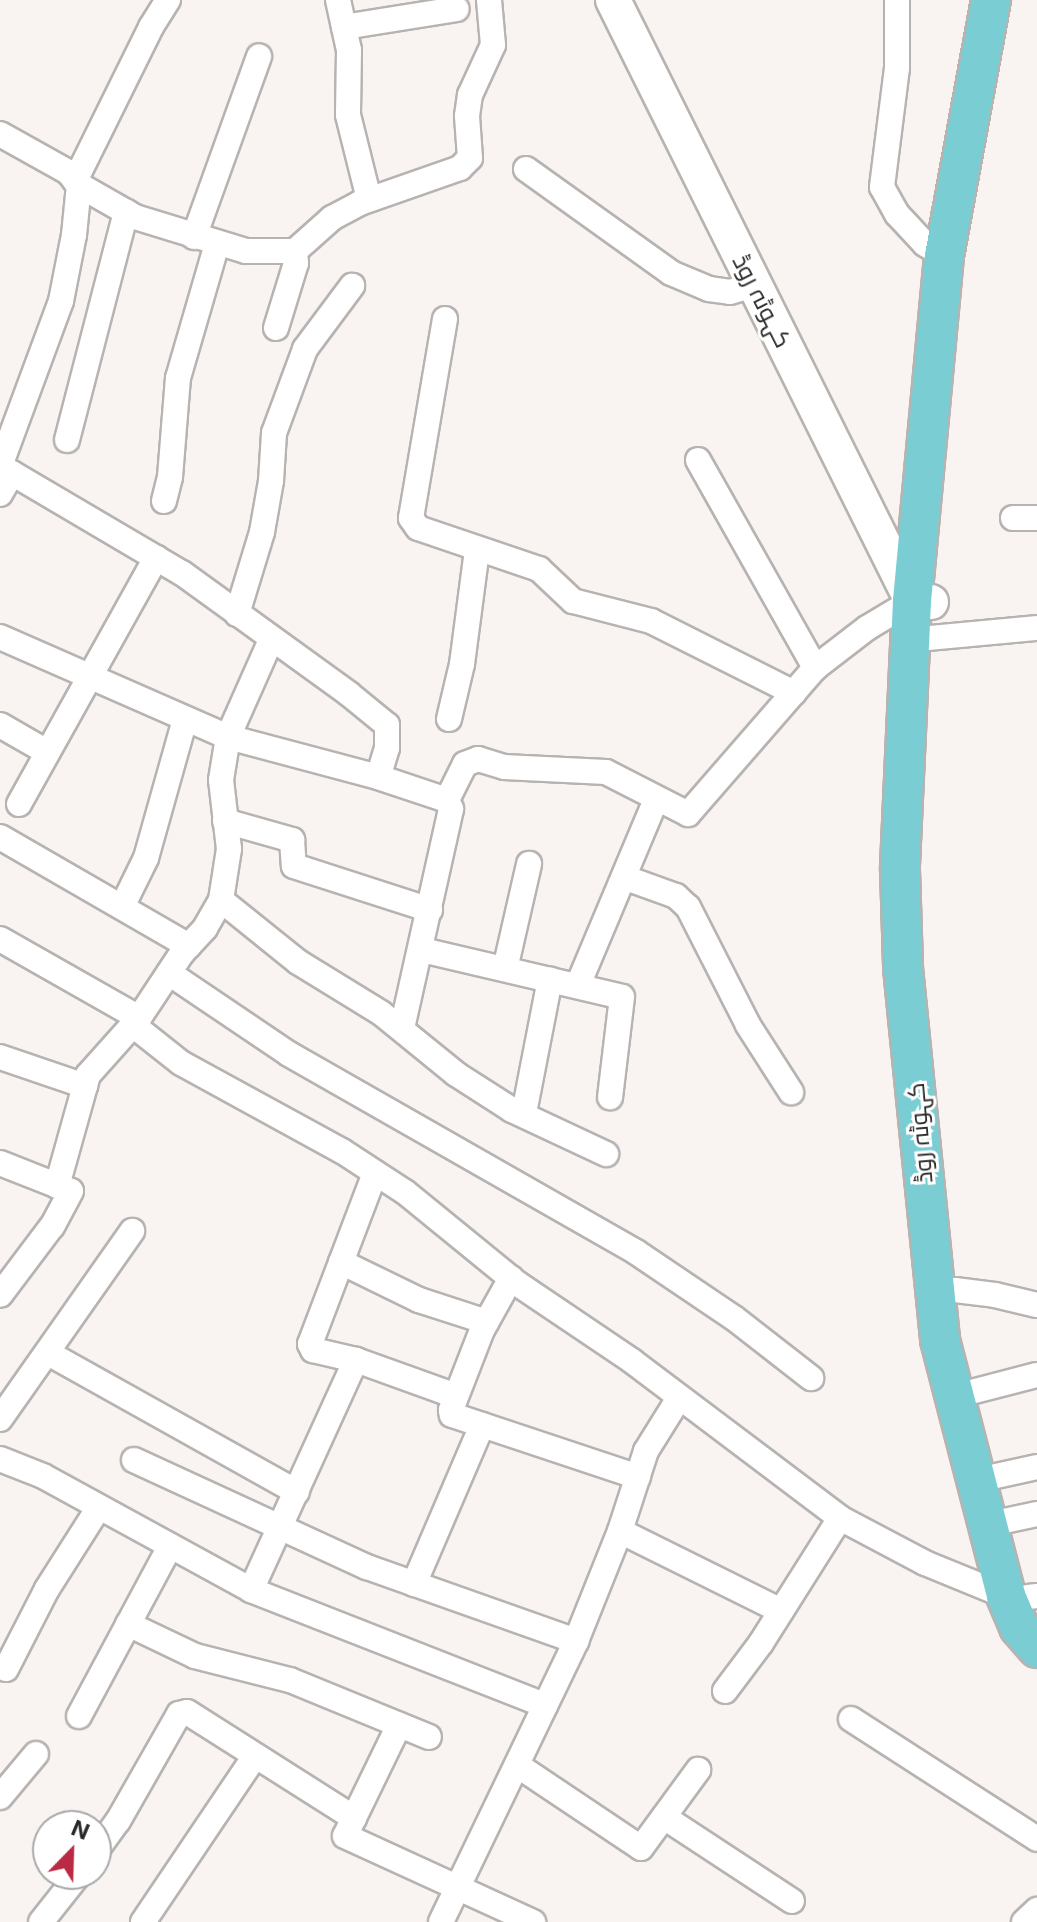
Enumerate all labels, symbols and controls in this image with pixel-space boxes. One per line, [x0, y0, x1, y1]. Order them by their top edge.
street label: کہوٹہ روڈ [726, 250, 798, 352]
street label: کہوٹہ روڈ [901, 1082, 939, 1184]
north arrow [32, 1810, 112, 1890]
text: N [68, 1815, 93, 1845]

